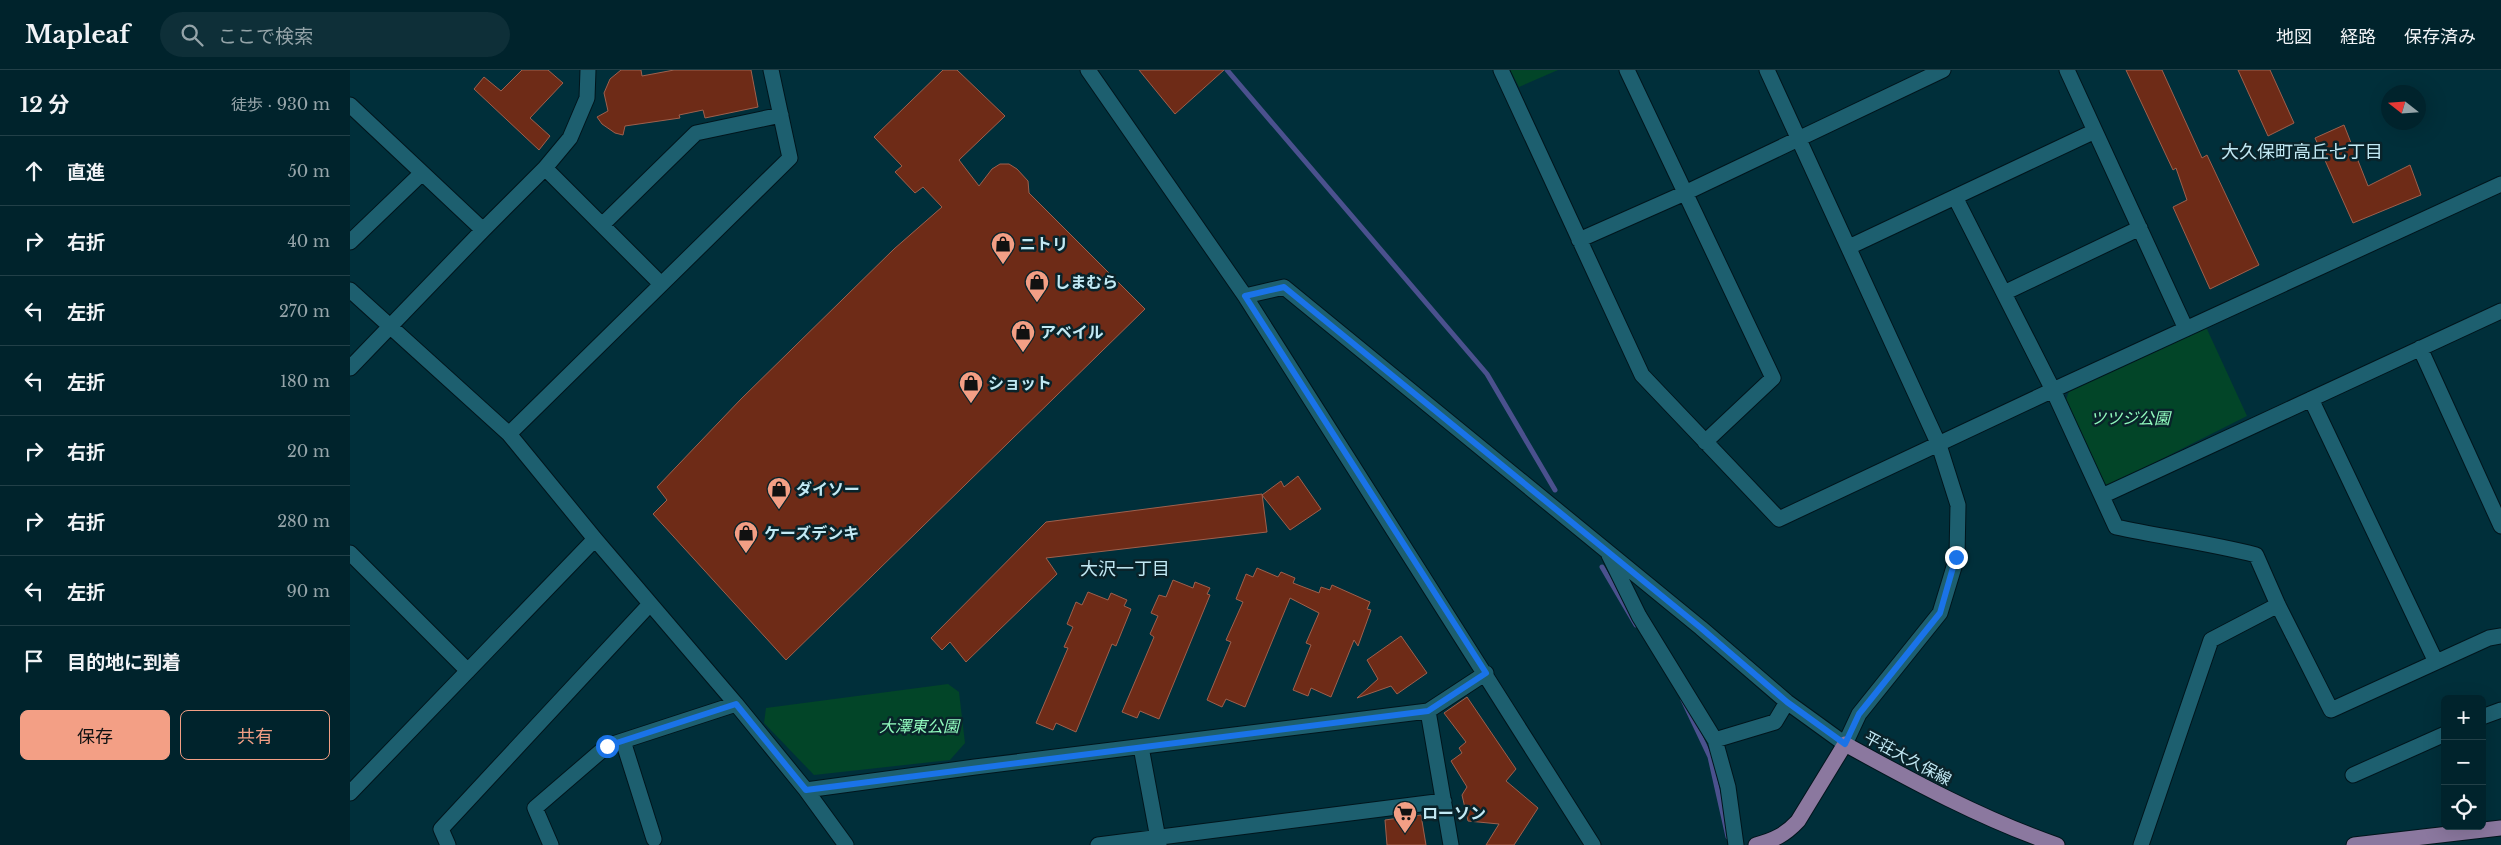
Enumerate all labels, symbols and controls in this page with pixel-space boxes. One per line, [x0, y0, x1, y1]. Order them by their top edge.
search box [160, 12, 510, 57]
text: Mapleaf [25, 20, 130, 49]
icon: search [178, 21, 206, 49]
text: ここで検索 [218, 25, 313, 48]
text: 地図 [2276, 26, 2312, 48]
text: 経路 [2340, 26, 2376, 48]
text: 保存済み [2404, 26, 2476, 48]
north arrow [2381, 85, 2426, 130]
text: 12 分 [20, 92, 69, 118]
text: 徒歩 · 930 m [231, 94, 330, 114]
district label: 大久保町高丘七丁目 [2221, 141, 2383, 163]
icon: ahead [20, 157, 48, 185]
text: 直進 [67, 161, 105, 184]
text: 50 m [288, 161, 330, 181]
icon: right [20, 227, 48, 255]
text: 右折 [67, 231, 105, 254]
text: 40 m [287, 231, 330, 251]
shop icon: ニトリ [990, 231, 1016, 265]
place label: ニトリ [1020, 234, 1068, 254]
shop icon: しまむら [1024, 269, 1050, 303]
place label: しまむら [1054, 272, 1118, 292]
icon: left [20, 297, 48, 325]
text: 左折 [67, 301, 105, 324]
text: 270 m [279, 301, 330, 321]
shop icon: アベイル [1010, 319, 1036, 353]
place label: アベイル [1040, 322, 1104, 342]
icon: left [20, 367, 48, 395]
shop icon: ショット [958, 370, 984, 404]
text: 左折 [67, 371, 105, 394]
text: 180 m [280, 371, 330, 391]
place label: ショット [988, 373, 1052, 393]
park label: ツツジ公園 [2090, 408, 2172, 428]
icon: right [20, 437, 48, 465]
text: 右折 [67, 441, 105, 464]
text: 20 m [287, 441, 330, 461]
shop icon: ダイソー [766, 476, 792, 510]
place label: ダイソー [796, 479, 860, 499]
icon: right [20, 507, 48, 535]
text: 右折 [67, 511, 105, 534]
text: 280 m [277, 511, 330, 531]
shop icon: ケーズデンキ [733, 520, 759, 554]
place label: ケーズデンキ [764, 523, 859, 543]
route end [1945, 546, 1968, 569]
district label: 大沢一丁目 [1080, 558, 1170, 580]
icon: left [20, 577, 48, 605]
text: 左折 [67, 581, 105, 604]
text: 90 m [287, 581, 330, 601]
icon: arrive [20, 647, 48, 675]
text: 目的地に到着 [67, 651, 181, 674]
map controls [2441, 695, 2486, 830]
button: + [2441, 695, 2486, 740]
button: 保存 [20, 710, 170, 760]
button: 共有 [180, 710, 330, 760]
park label: 大澤東公園 [879, 716, 961, 736]
street label: 平荘大久保線 [1861, 727, 1955, 789]
route start [596, 735, 619, 758]
button: − [2441, 740, 2486, 785]
button: locate [2441, 785, 2486, 830]
supermarket icon: ローソン [1392, 800, 1418, 834]
place label: ローソン [1422, 803, 1486, 823]

